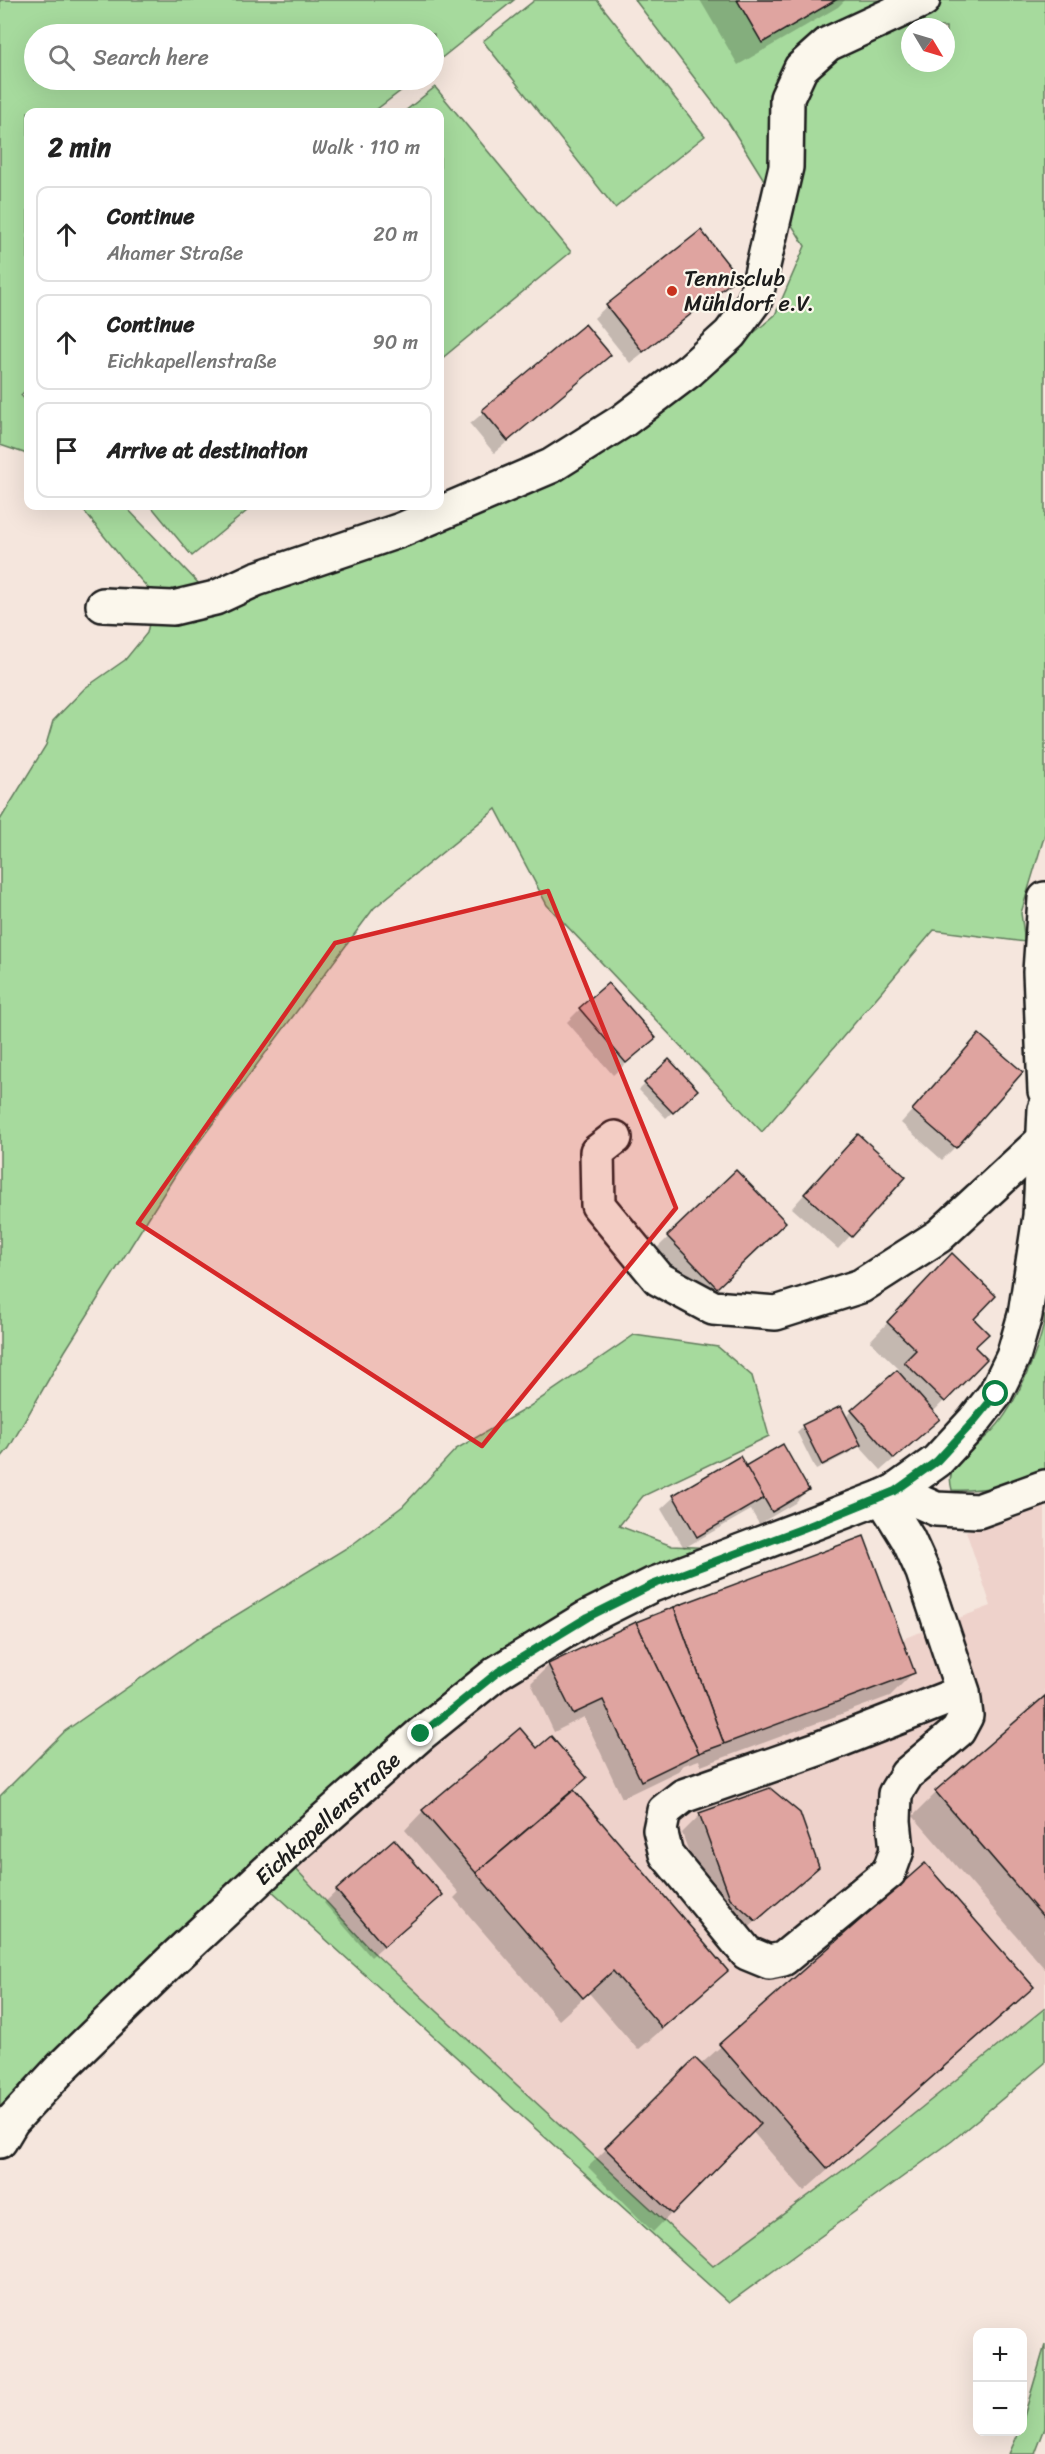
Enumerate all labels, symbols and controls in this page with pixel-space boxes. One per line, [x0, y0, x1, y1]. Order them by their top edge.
north arrow [901, 18, 955, 72]
search box [24, 24, 444, 90]
text: Search here [93, 38, 209, 77]
icon: search [45, 41, 78, 74]
text: 2 min [48, 124, 111, 170]
text: Walk · 110 m [312, 130, 420, 165]
text: Continue [107, 197, 195, 236]
text: 20 m [373, 217, 418, 252]
icon: ahead [50, 218, 83, 251]
text: Ahamer Straße [107, 236, 243, 271]
place label: Tennisclub Mühldorf e.V. [684, 259, 814, 323]
marker: Tennisclub Mühldorf e.V. [665, 284, 679, 298]
text: Continue [107, 305, 195, 344]
text: 90 m [373, 325, 418, 360]
icon: ahead [50, 326, 83, 359]
text: Eichkapellenstraße [107, 344, 276, 379]
text: Arrive at destination [107, 431, 308, 470]
icon: arrive [50, 434, 83, 467]
route start [982, 1380, 1008, 1406]
route end [407, 1720, 433, 1746]
street label: Eichkapellenstraße [245, 1741, 410, 1895]
map controls [973, 2328, 1027, 2436]
button: + [973, 2328, 1027, 2382]
button: − [973, 2382, 1027, 2436]

